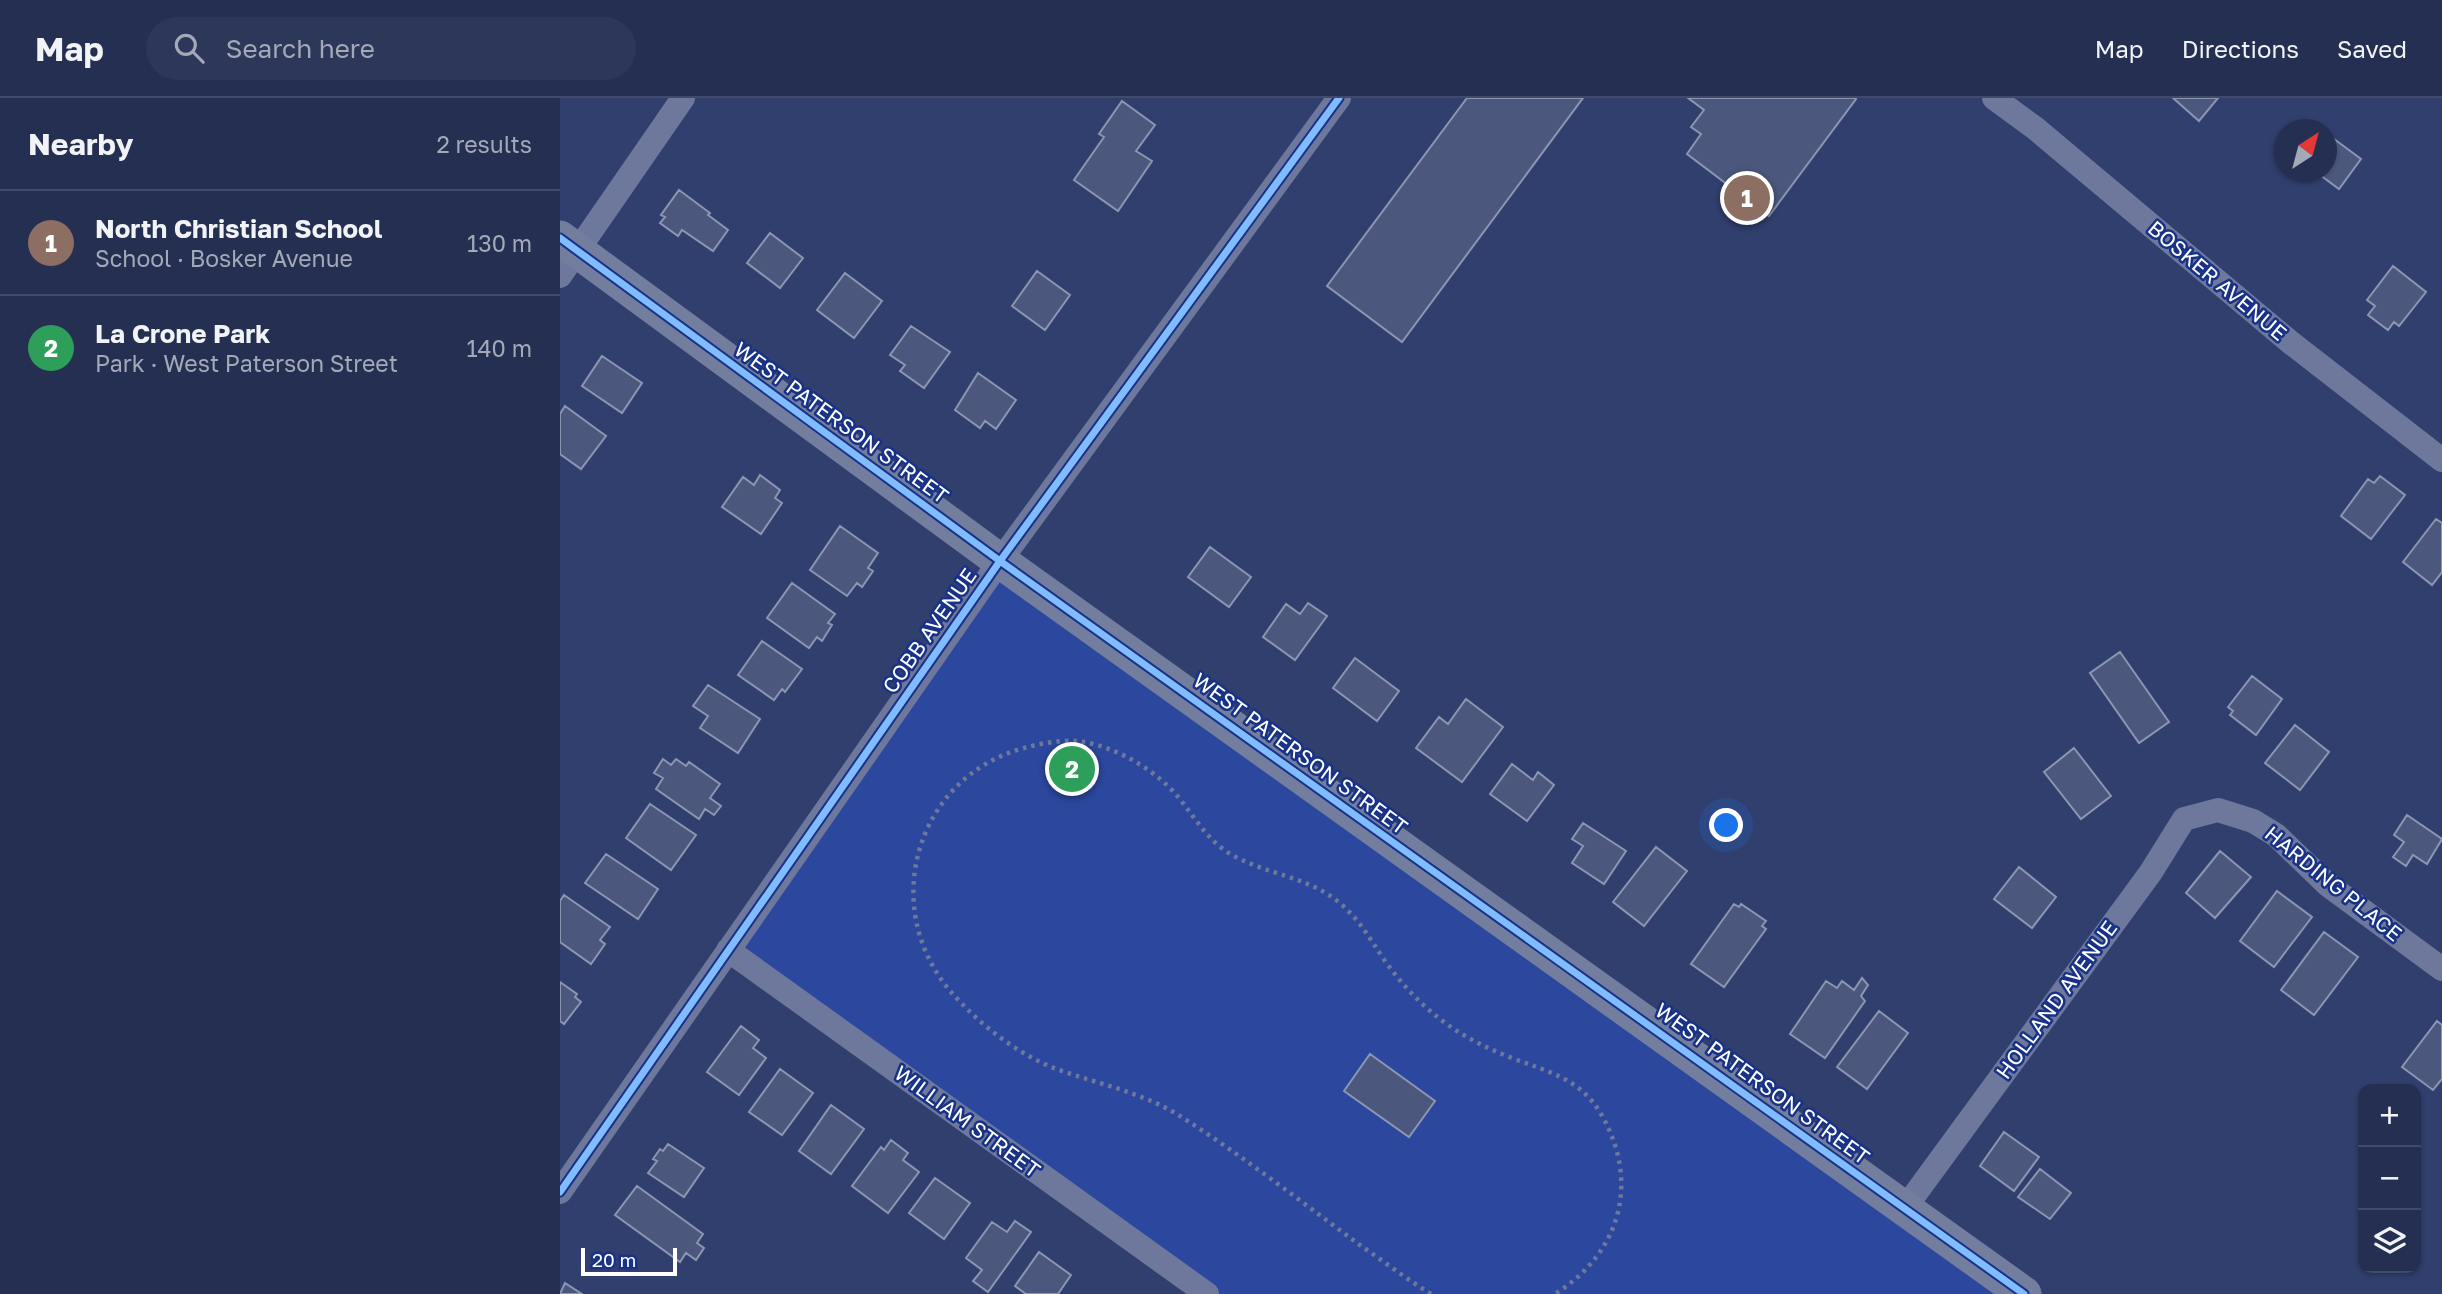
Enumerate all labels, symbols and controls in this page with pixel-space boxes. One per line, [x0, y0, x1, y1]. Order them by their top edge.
search box [146, 17, 636, 80]
text: Map [35, 29, 104, 68]
icon: search [170, 29, 208, 67]
text: Search here [226, 33, 375, 64]
text: Map [2095, 34, 2144, 63]
text: Directions [2182, 34, 2299, 63]
text: Saved [2337, 34, 2407, 63]
north arrow [2274, 119, 2337, 182]
text: Nearby [28, 126, 133, 162]
text: 2 results [436, 130, 532, 158]
pin: 1 [1724, 172, 1770, 224]
text: North Christian School [95, 213, 382, 244]
street label: BOSKER AVENUE [2143, 215, 2292, 346]
text: 1 [45, 229, 57, 257]
text: 130 m [467, 229, 532, 257]
text: School · Bosker Avenue [95, 244, 353, 272]
text: La Crone Park [95, 318, 270, 349]
text: 2 [44, 334, 58, 362]
text: 140 m [466, 334, 532, 362]
street label: WEST PATERSON STREET [729, 336, 954, 509]
text: Park · West Paterson Street [95, 349, 398, 377]
street label: COBB AVENUE [877, 563, 982, 698]
street label: WEST PATERSON STREET [1188, 667, 1413, 840]
pin: 2 [1049, 743, 1095, 795]
your location [1709, 808, 1743, 842]
street label: HARDING PLACE [2260, 820, 2407, 946]
street label: HOLLAND AVENUE [1990, 915, 2122, 1084]
street label: WEST PATERSON STREET [1650, 997, 1875, 1170]
street label: WILLIAM STREET [890, 1060, 1046, 1183]
map controls [2358, 1084, 2421, 1273]
button: + [2358, 1084, 2421, 1147]
button: − [2358, 1147, 2421, 1210]
button: layers [2358, 1210, 2421, 1273]
scale bar [581, 1245, 677, 1277]
text: 20 m [592, 1248, 636, 1271]

